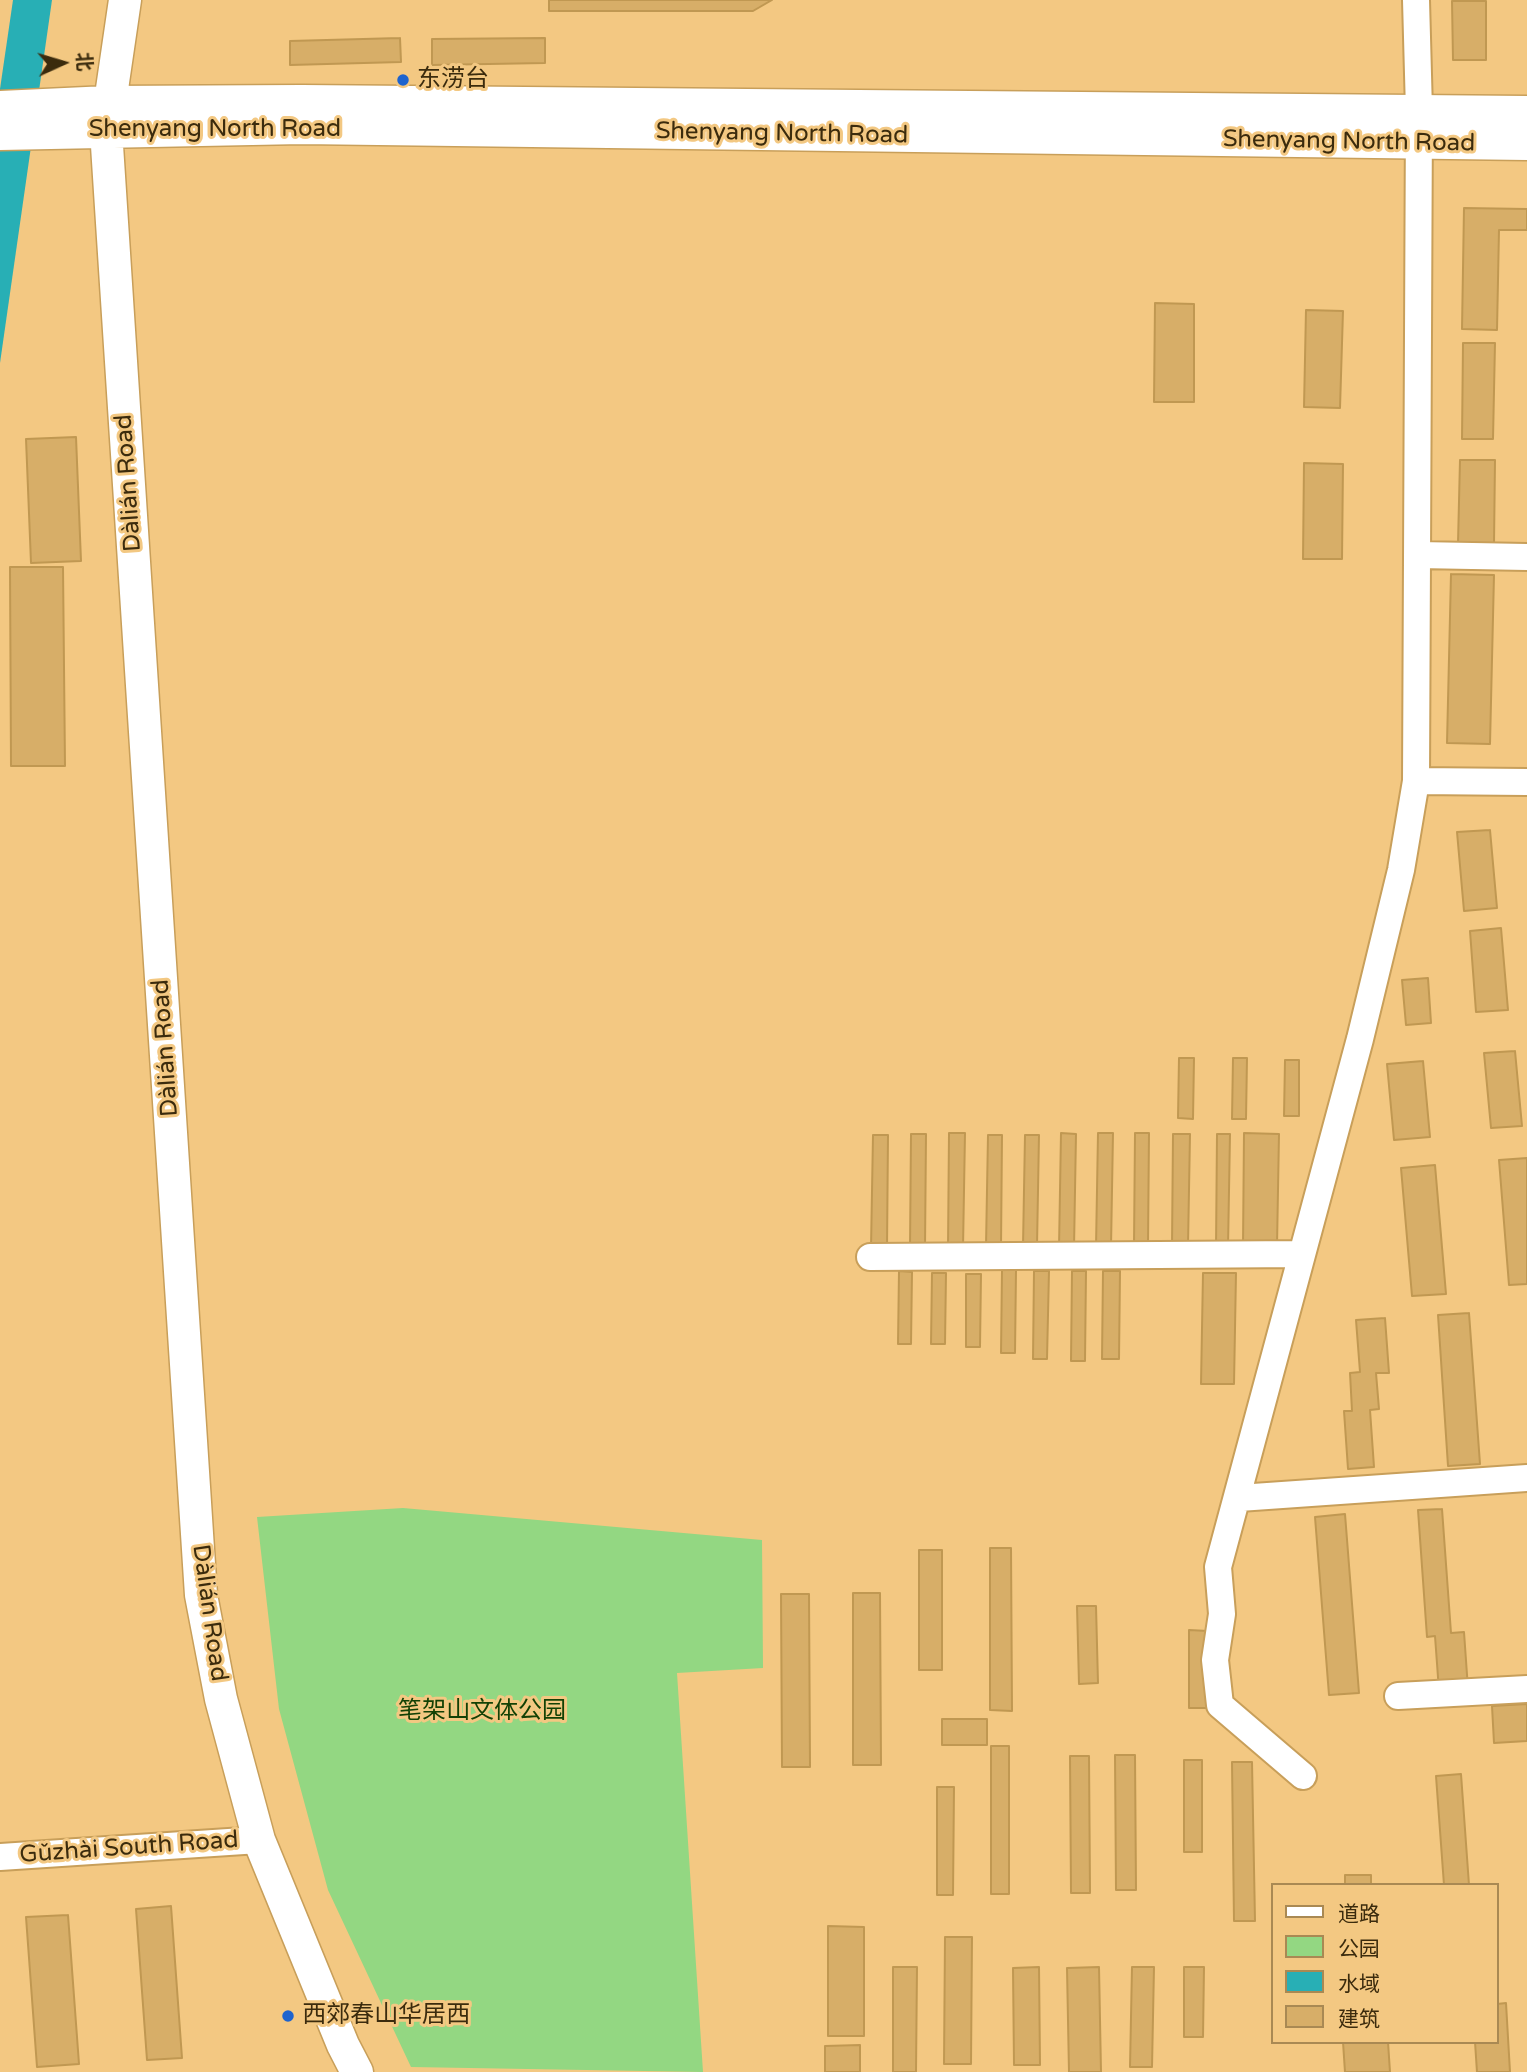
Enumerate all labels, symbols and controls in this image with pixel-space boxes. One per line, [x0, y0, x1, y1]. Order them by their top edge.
north arrow [28, 28, 98, 98]
text: 北 [72, 51, 96, 72]
place label: 东涝台 [417, 66, 489, 94]
marker: 东涝台 [395, 72, 411, 88]
street label: Shenyang North Road [89, 116, 341, 144]
street label: Shenyang North Road [656, 117, 908, 151]
street label: Shenyang North Road [1223, 125, 1475, 159]
street label: Dàlián Road [110, 413, 148, 553]
street label: Dàlián Road [147, 978, 185, 1118]
street label: Dàlián Road [185, 1543, 233, 1683]
park label: 笔架山文体公园 [398, 1698, 566, 1726]
street label: Gǔzhài South Road [19, 1826, 239, 1870]
legend [1272, 1883, 1499, 2044]
text: 道路 [1338, 1902, 1380, 1927]
text: 公园 [1338, 1937, 1380, 1962]
text: 水域 [1338, 1972, 1380, 1997]
place label: 西郊春山华居西 [302, 2002, 470, 2030]
text: 建筑 [1338, 2007, 1380, 2032]
marker: 西郊春山华居西 [280, 2008, 296, 2024]

